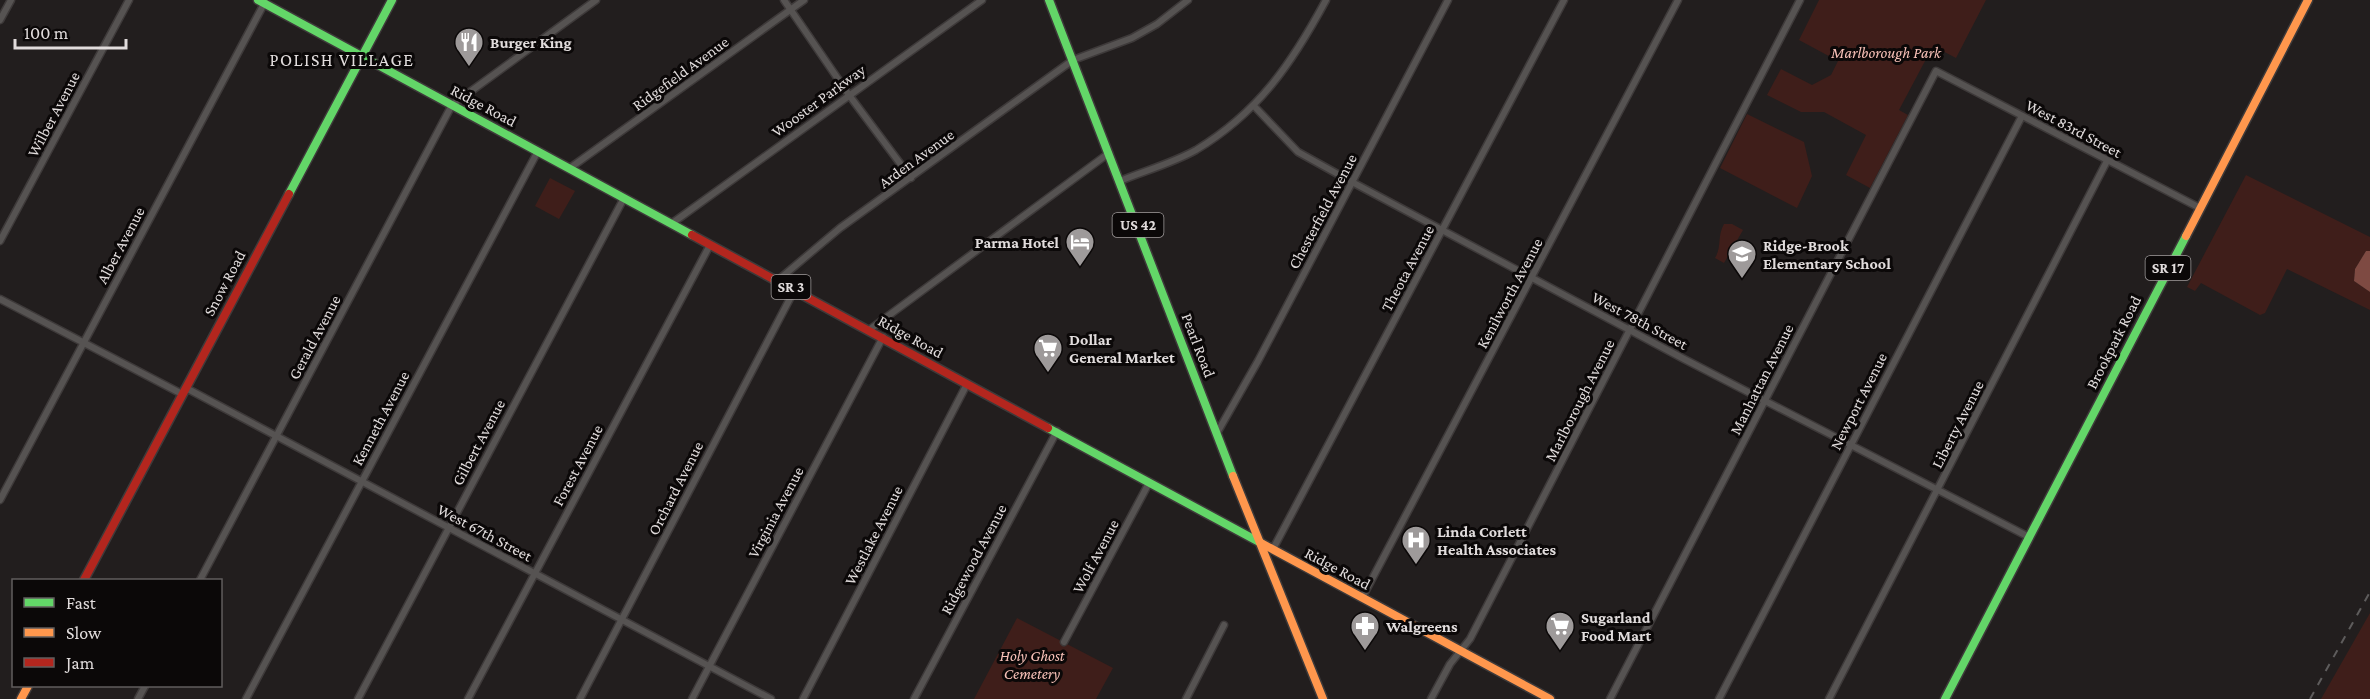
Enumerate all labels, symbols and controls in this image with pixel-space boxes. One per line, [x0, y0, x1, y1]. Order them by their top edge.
scale bar [15, 12, 126, 50]
text: 100 m [24, 23, 69, 43]
restaurant icon: Burger King [453, 26, 485, 68]
street label: Ridgefield Avenue [629, 33, 732, 115]
place label: Burger King [490, 34, 572, 51]
park label: Marlborough Park [1830, 44, 1942, 62]
district label: POLISH VILLAGE [269, 50, 415, 70]
street label: Wooster Parkway [768, 60, 870, 141]
street label: Wilber Avenue [24, 69, 83, 160]
street label: Ridge Road [448, 81, 520, 131]
street label: West 83rd Street [2023, 96, 2125, 161]
street label: Arden Avenue [875, 125, 957, 191]
street label: Chesterfield Avenue [1285, 151, 1360, 272]
street label: Alber Avenue [93, 204, 148, 286]
road number: US 42 [1112, 213, 1164, 237]
street label: Theota Avenue [1378, 222, 1437, 314]
hotel icon: Parma Hotel [1064, 226, 1096, 268]
place label: Parma Hotel [975, 234, 1059, 251]
street label: Kenilworth Avenue [1473, 235, 1546, 351]
place label: Ridge-Brook Elementary School [1763, 237, 1891, 272]
school or university icon: Ridge-Brook Elementary School [1726, 238, 1758, 280]
street label: Snow Road [200, 247, 249, 319]
road number: SR 17 [2146, 256, 2190, 280]
road number: SR 3 [772, 275, 810, 299]
street label: West 78th Street [1589, 288, 1691, 353]
street label: Gerald Avenue [285, 292, 344, 382]
street label: Brookpark Road [2083, 292, 2145, 392]
street label: Pearl Road [1179, 311, 1219, 380]
street label: Ridge Road [875, 312, 947, 362]
street label: Manhattan Avenue [1726, 321, 1797, 437]
place label: Dollar General Market [1069, 331, 1175, 366]
supermarket icon: Dollar General Market [1032, 332, 1064, 374]
street label: Marlborough Avenue [1541, 336, 1619, 465]
street label: Newport Avenue [1827, 350, 1891, 453]
street label: Kenneth Avenue [348, 368, 412, 468]
street label: Liberty Avenue [1928, 378, 1988, 471]
street label: Gilbert Avenue [449, 396, 508, 488]
street label: Forest Avenue [549, 422, 606, 509]
street label: Orchard Avenue [645, 439, 706, 538]
street label: Virginia Avenue [744, 464, 807, 561]
street label: Westlake Avenue [841, 483, 906, 588]
street label: West 67th Street [435, 500, 536, 565]
street label: Ridgewood Avenue [937, 501, 1011, 618]
street label: Wolf Avenue [1069, 516, 1122, 596]
place label: Linda Corlett Health Associates [1437, 523, 1556, 558]
hospital icon: Linda Corlett Health Associates [1400, 524, 1432, 566]
street label: Ridge Road [1302, 544, 1374, 594]
legend [12, 579, 222, 687]
text: Fast [66, 593, 97, 613]
place label: Sugarland Food Mart [1581, 609, 1651, 644]
pharmacy icon: Walgreens [1349, 610, 1381, 652]
supermarket icon: Sugarland Food Mart [1544, 610, 1576, 652]
place label: Walgreens [1385, 618, 1458, 635]
text: Slow [66, 623, 102, 643]
park label: Holy Ghost Cemetery [999, 647, 1065, 683]
text: Jam [64, 653, 95, 673]

